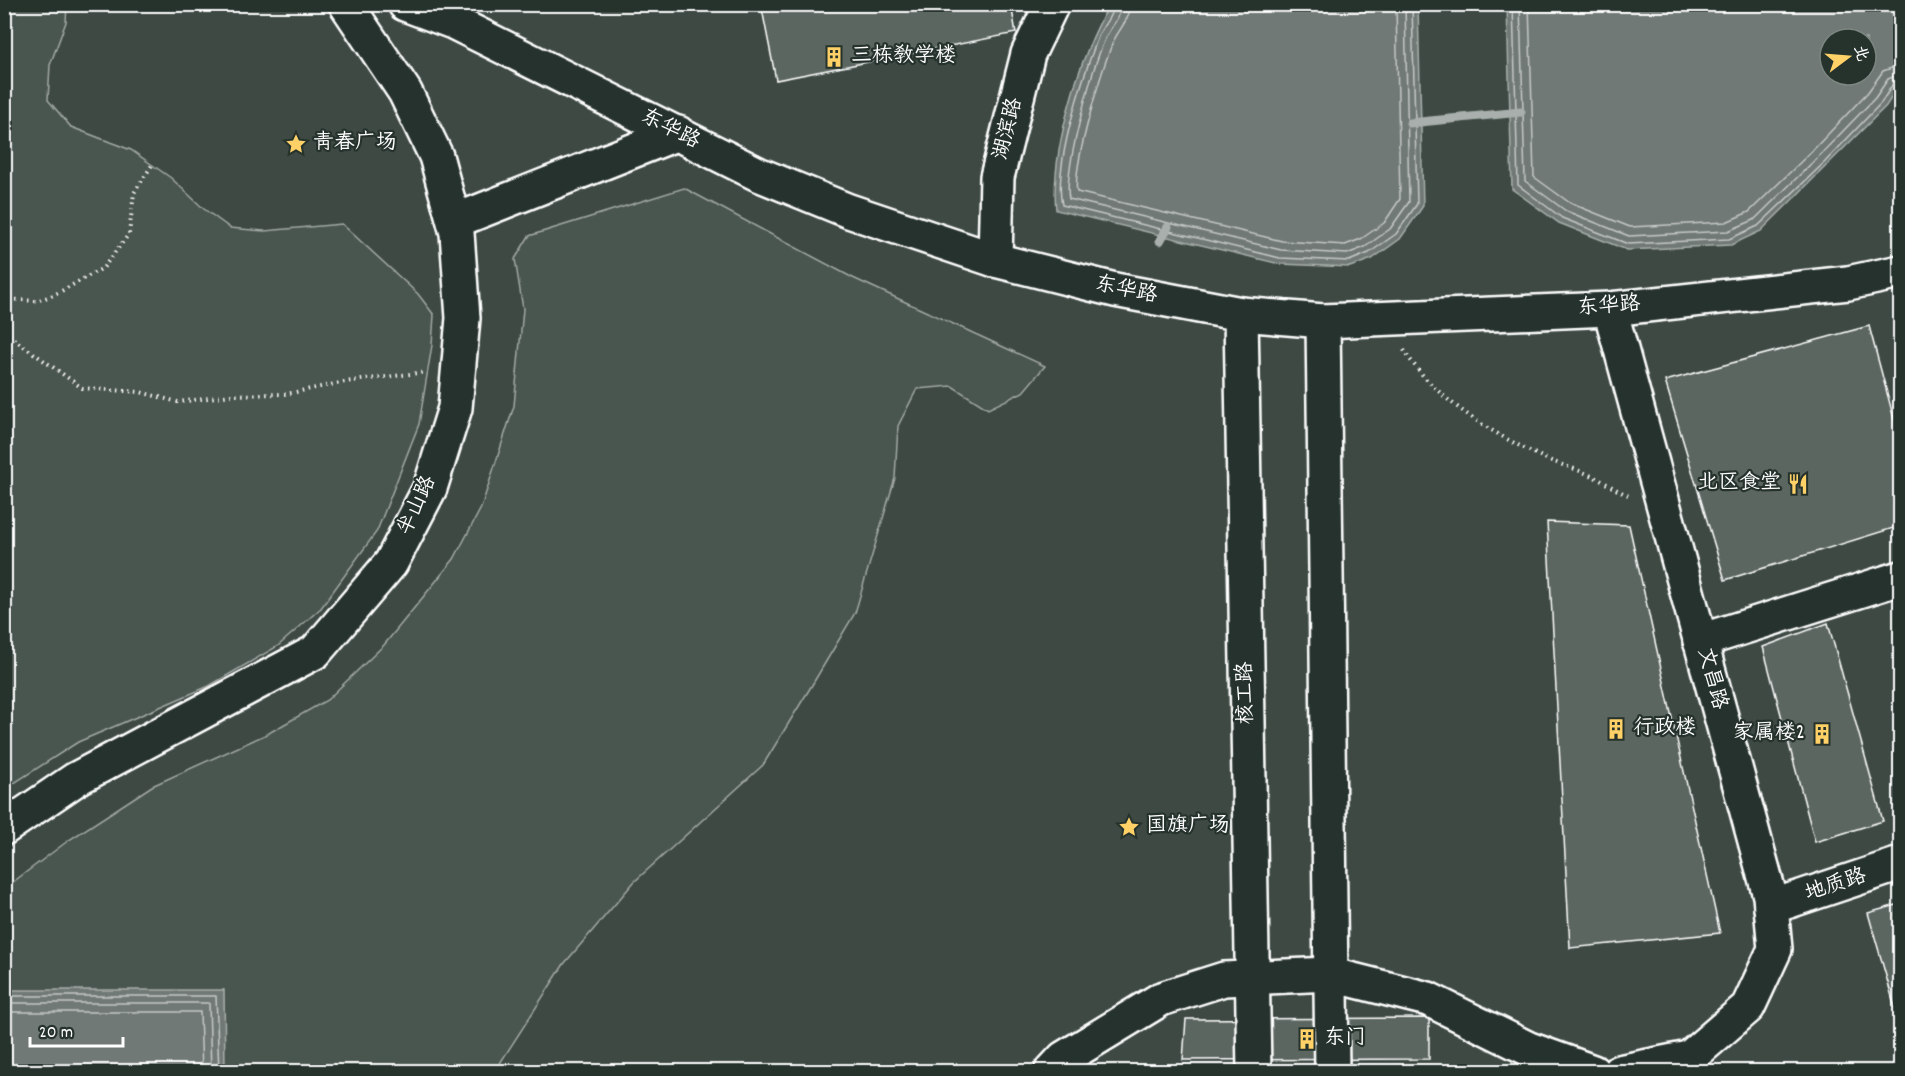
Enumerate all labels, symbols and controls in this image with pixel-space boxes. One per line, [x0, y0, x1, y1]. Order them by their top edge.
north arrow [1818, 27, 1878, 87]
place label: 三栋教学楼 [851, 42, 956, 72]
text: 北 [1847, 43, 1873, 64]
building icon: 三栋教学楼 [822, 45, 846, 69]
street label: 湖滨路 [987, 95, 1031, 163]
street label: 东华路 [635, 102, 705, 158]
place label: 青春广场 [313, 129, 397, 159]
place icon: 青春广场 [284, 132, 308, 156]
street label: 东华路 [1092, 270, 1160, 312]
street label: 东华路 [1577, 290, 1641, 324]
place label: 北区食堂 [1697, 469, 1781, 499]
street label: 半山路 [391, 471, 445, 541]
restaurant icon: 北区食堂 [1786, 472, 1810, 496]
street label: 文昌路 [1688, 645, 1734, 713]
street label: 核工路 [1231, 661, 1263, 725]
place label: 行政楼 [1633, 714, 1696, 744]
building icon: 行政楼 [1604, 717, 1628, 741]
place label: 家属楼2 [1733, 719, 1805, 749]
building icon: 家属楼2 [1810, 722, 1834, 746]
place label: 国旗广场 [1146, 812, 1230, 842]
place icon: 国旗广场 [1117, 815, 1141, 839]
street label: 地质路 [1801, 862, 1871, 910]
scale bar [30, 1010, 123, 1048]
text: 20 m [39, 1021, 73, 1046]
place label: 东门 [1324, 1024, 1366, 1054]
building icon: 东门 [1295, 1027, 1319, 1051]

